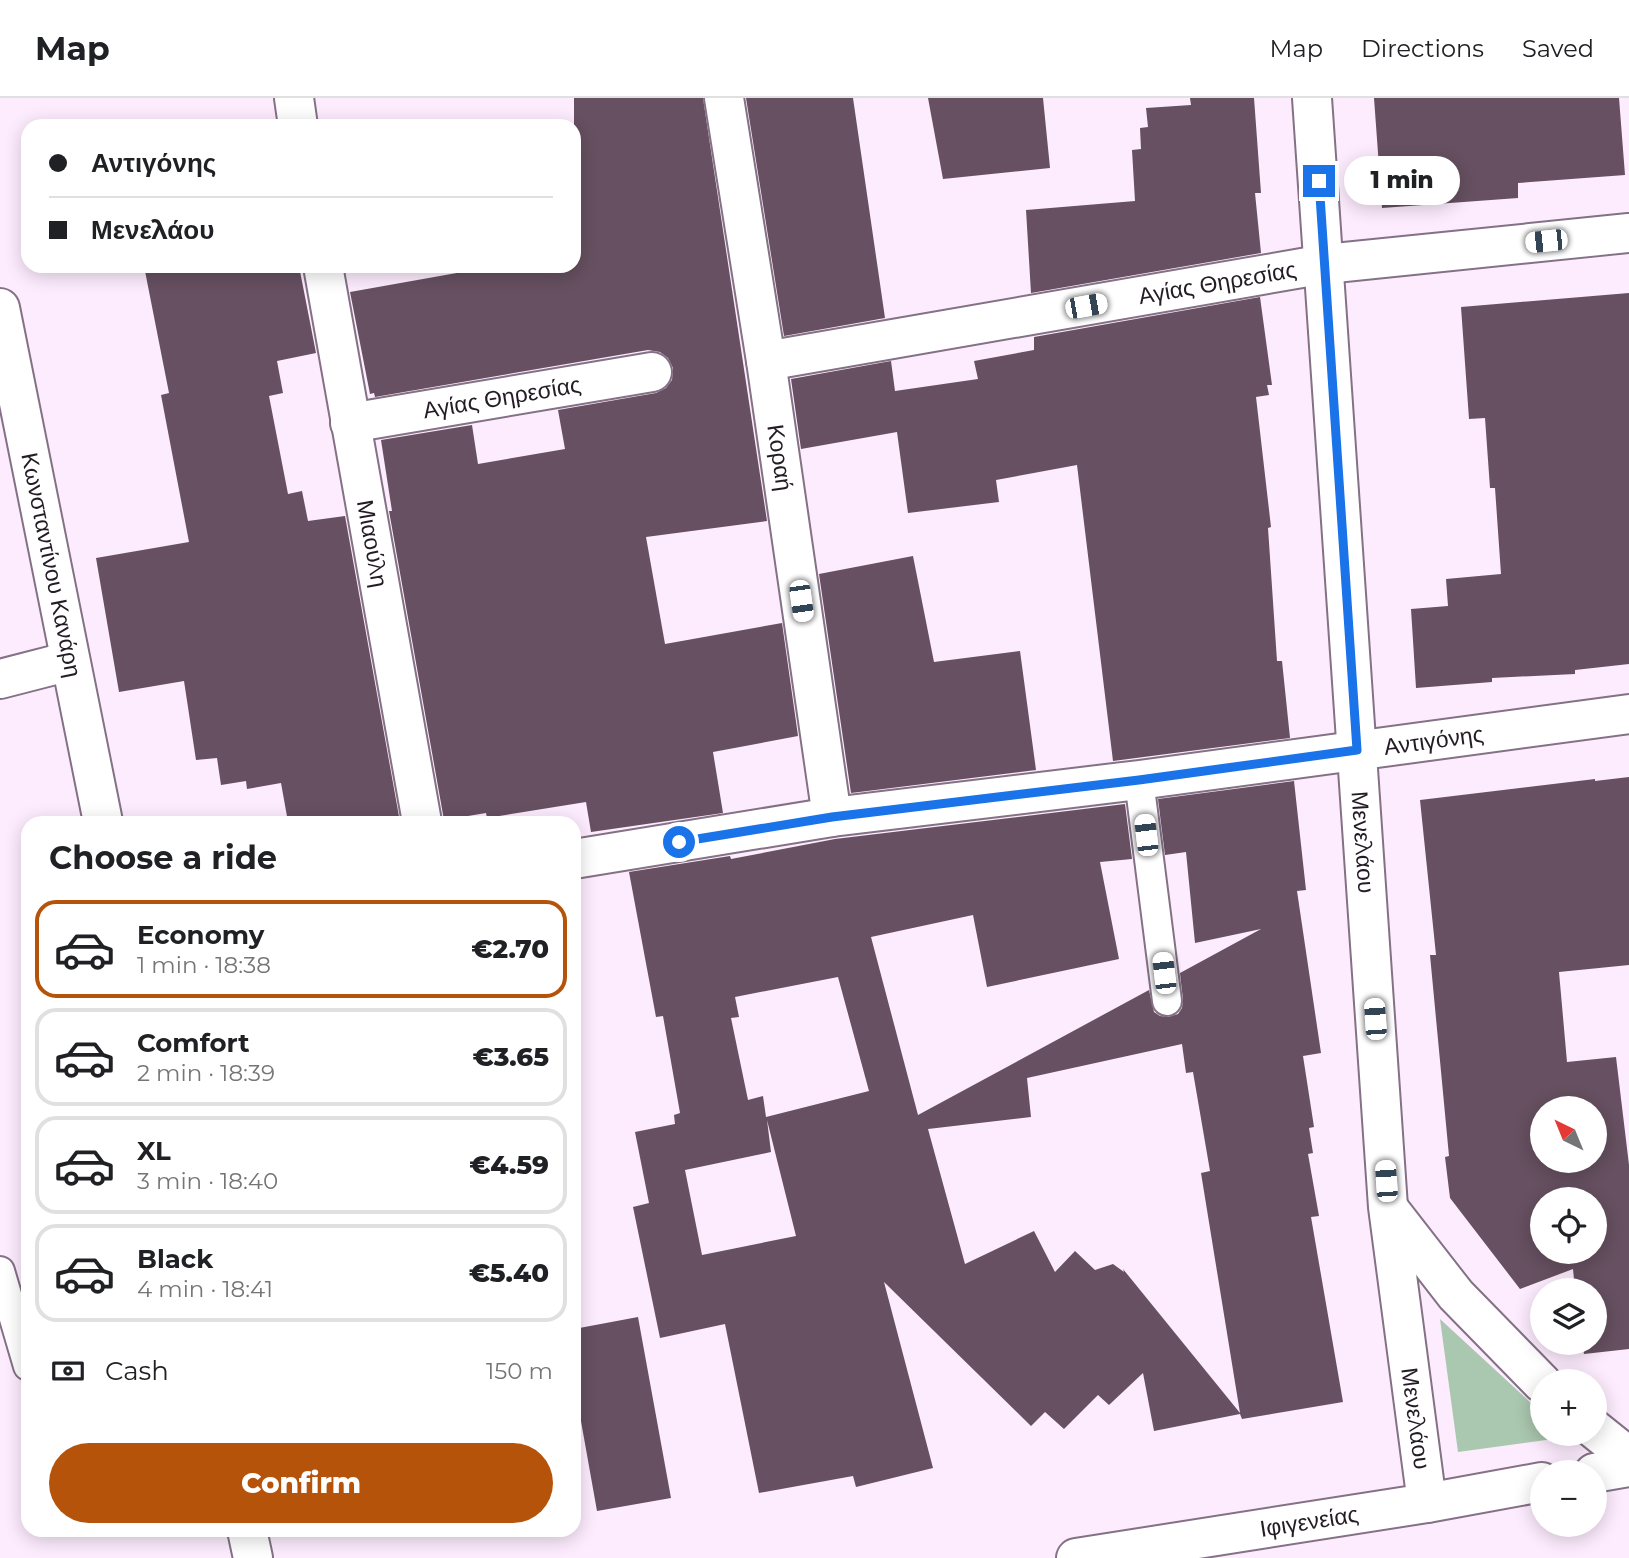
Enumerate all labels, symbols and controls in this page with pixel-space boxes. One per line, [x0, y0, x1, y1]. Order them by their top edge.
text: Map [35, 28, 110, 68]
text: Map [1270, 34, 1323, 63]
text: Directions [1361, 34, 1484, 63]
text: Saved [1522, 34, 1594, 63]
text: Αντιγόνης [91, 147, 216, 179]
callout: 1 min [1344, 156, 1459, 206]
route end [1303, 165, 1335, 197]
text: 1 min [1370, 166, 1434, 194]
text: Μενελάου [91, 214, 214, 246]
car [1525, 228, 1568, 254]
street label: Αγίας Θηρεσίας [1136, 255, 1298, 310]
car [1064, 292, 1109, 320]
street label: Αγίας Θηρεσίας [421, 370, 583, 424]
street label: Κοραή [761, 422, 799, 493]
street label: Κωνσταντίνου Κανάρη [15, 450, 88, 680]
street label: Μιαούλη [351, 498, 394, 590]
car [788, 579, 815, 623]
street label: Αντιγόνης [1382, 720, 1485, 761]
street label: Μενελάου [1346, 790, 1380, 894]
car [1134, 813, 1159, 857]
route start [663, 826, 695, 858]
text: Choose a ride [49, 838, 277, 877]
icon: car [53, 918, 116, 981]
text: Economy [137, 919, 264, 951]
text: €2.70 [471, 933, 549, 965]
text: 1 min · 18:38 [137, 951, 271, 979]
car [1152, 951, 1177, 995]
car [1364, 997, 1387, 1041]
icon: car [53, 1026, 116, 1089]
text: Comfort [137, 1027, 249, 1059]
text: €3.65 [472, 1041, 549, 1073]
text: 2 min · 18:39 [137, 1059, 275, 1087]
north arrow [1530, 1096, 1606, 1172]
map controls [1530, 1096, 1607, 1537]
icon: car [53, 1134, 116, 1197]
text: XL [137, 1135, 171, 1167]
text: €4.59 [469, 1149, 549, 1181]
car [1375, 1159, 1398, 1203]
text: 3 min · 18:40 [137, 1167, 278, 1195]
button: locate [1530, 1187, 1607, 1264]
icon: car [53, 1242, 116, 1305]
text: Black [137, 1243, 213, 1275]
text: €5.40 [469, 1257, 549, 1289]
text: 4 min · 18:41 [137, 1275, 273, 1303]
button: layers [1530, 1278, 1607, 1355]
icon: cash [49, 1352, 87, 1390]
text: Cash [105, 1355, 169, 1387]
text: 150 m [486, 1357, 553, 1385]
street label: Μενελάου [1395, 1366, 1436, 1471]
button: + [1530, 1369, 1607, 1446]
button: Confirm [49, 1443, 553, 1523]
button: − [1530, 1460, 1607, 1537]
street label: Ιφιγενείας [1258, 1500, 1360, 1543]

